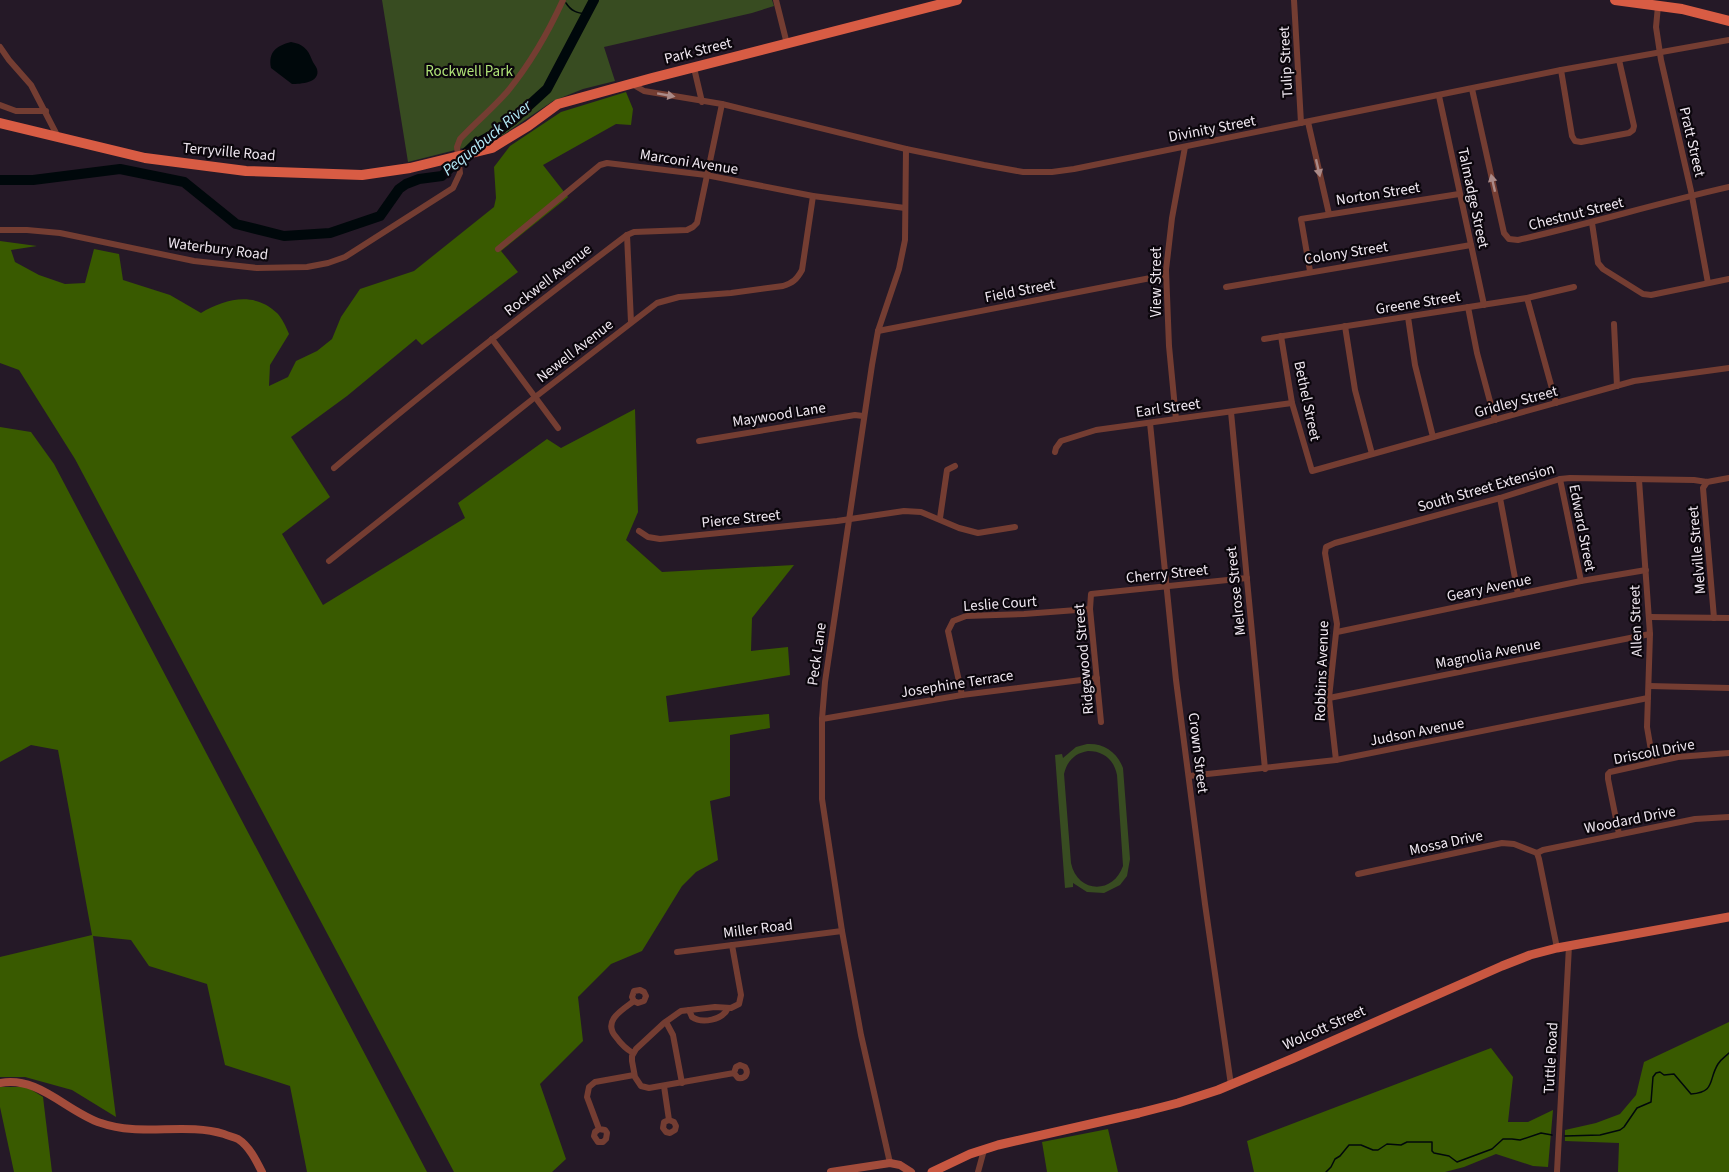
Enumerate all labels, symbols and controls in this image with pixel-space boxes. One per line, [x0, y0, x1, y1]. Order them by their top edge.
street label: Tulip Street [1274, 26, 1298, 98]
street label: Park Street [662, 33, 734, 69]
park label: Rockwell Park [425, 61, 513, 82]
one-way arrow [657, 91, 676, 100]
water label: Pequabuck River [438, 94, 538, 181]
street label: Pratt Street [1674, 105, 1710, 179]
street label: Divinity Street [1167, 110, 1257, 148]
street label: Terryville Road [182, 137, 276, 167]
street label: Marconi Avenue [638, 144, 740, 180]
street label: Talmadge Street [1452, 146, 1494, 250]
one-way arrow [1314, 159, 1323, 178]
one-way arrow [1488, 173, 1497, 192]
street label: Norton Street [1334, 177, 1422, 211]
street label: Chestnut Street [1526, 192, 1626, 236]
street label: Waterbury Road [167, 232, 269, 266]
street label: Colony Street [1303, 236, 1389, 270]
street label: Rockwell Avenue [500, 239, 596, 321]
street label: View Street [1146, 247, 1167, 317]
street label: Field Street [983, 274, 1057, 308]
street label: Greene Street [1374, 286, 1462, 320]
street label: Newell Avenue [532, 314, 618, 388]
street label: Bethel Street [1288, 359, 1326, 443]
street label: Gridley Street [1472, 381, 1560, 423]
street label: Earl Street [1134, 393, 1202, 423]
street label: Maywood Lane [731, 397, 827, 433]
street label: South Street Extension [1415, 458, 1557, 518]
street label: Edward Street [1563, 483, 1601, 573]
street label: Pierce Street [701, 504, 781, 534]
street label: Melville Street [1683, 505, 1711, 595]
street label: Melrose Street [1221, 545, 1251, 637]
street label: Cherry Street [1125, 559, 1209, 589]
street label: Geary Avenue [1445, 569, 1533, 607]
street label: Allen Street [1624, 585, 1648, 657]
street label: Leslie Court [962, 591, 1038, 617]
street label: Ridgewood Street [1069, 603, 1099, 715]
street label: Robbins Avenue [1310, 620, 1334, 722]
street label: Peck Lane [802, 621, 832, 687]
street label: Magnolia Avenue [1434, 634, 1542, 674]
street label: Josephine Terrace [899, 665, 1015, 703]
street label: Crown Street [1183, 711, 1213, 795]
street label: Judson Avenue [1368, 713, 1466, 751]
street label: Driscoll Drive [1612, 734, 1696, 770]
street label: Woodard Drive [1582, 801, 1678, 839]
street label: Mossa Drive [1407, 825, 1485, 861]
street label: Miller Road [722, 914, 794, 944]
street label: Wolcott Street [1279, 1000, 1369, 1056]
street label: Tuttle Road [1539, 1022, 1563, 1094]

